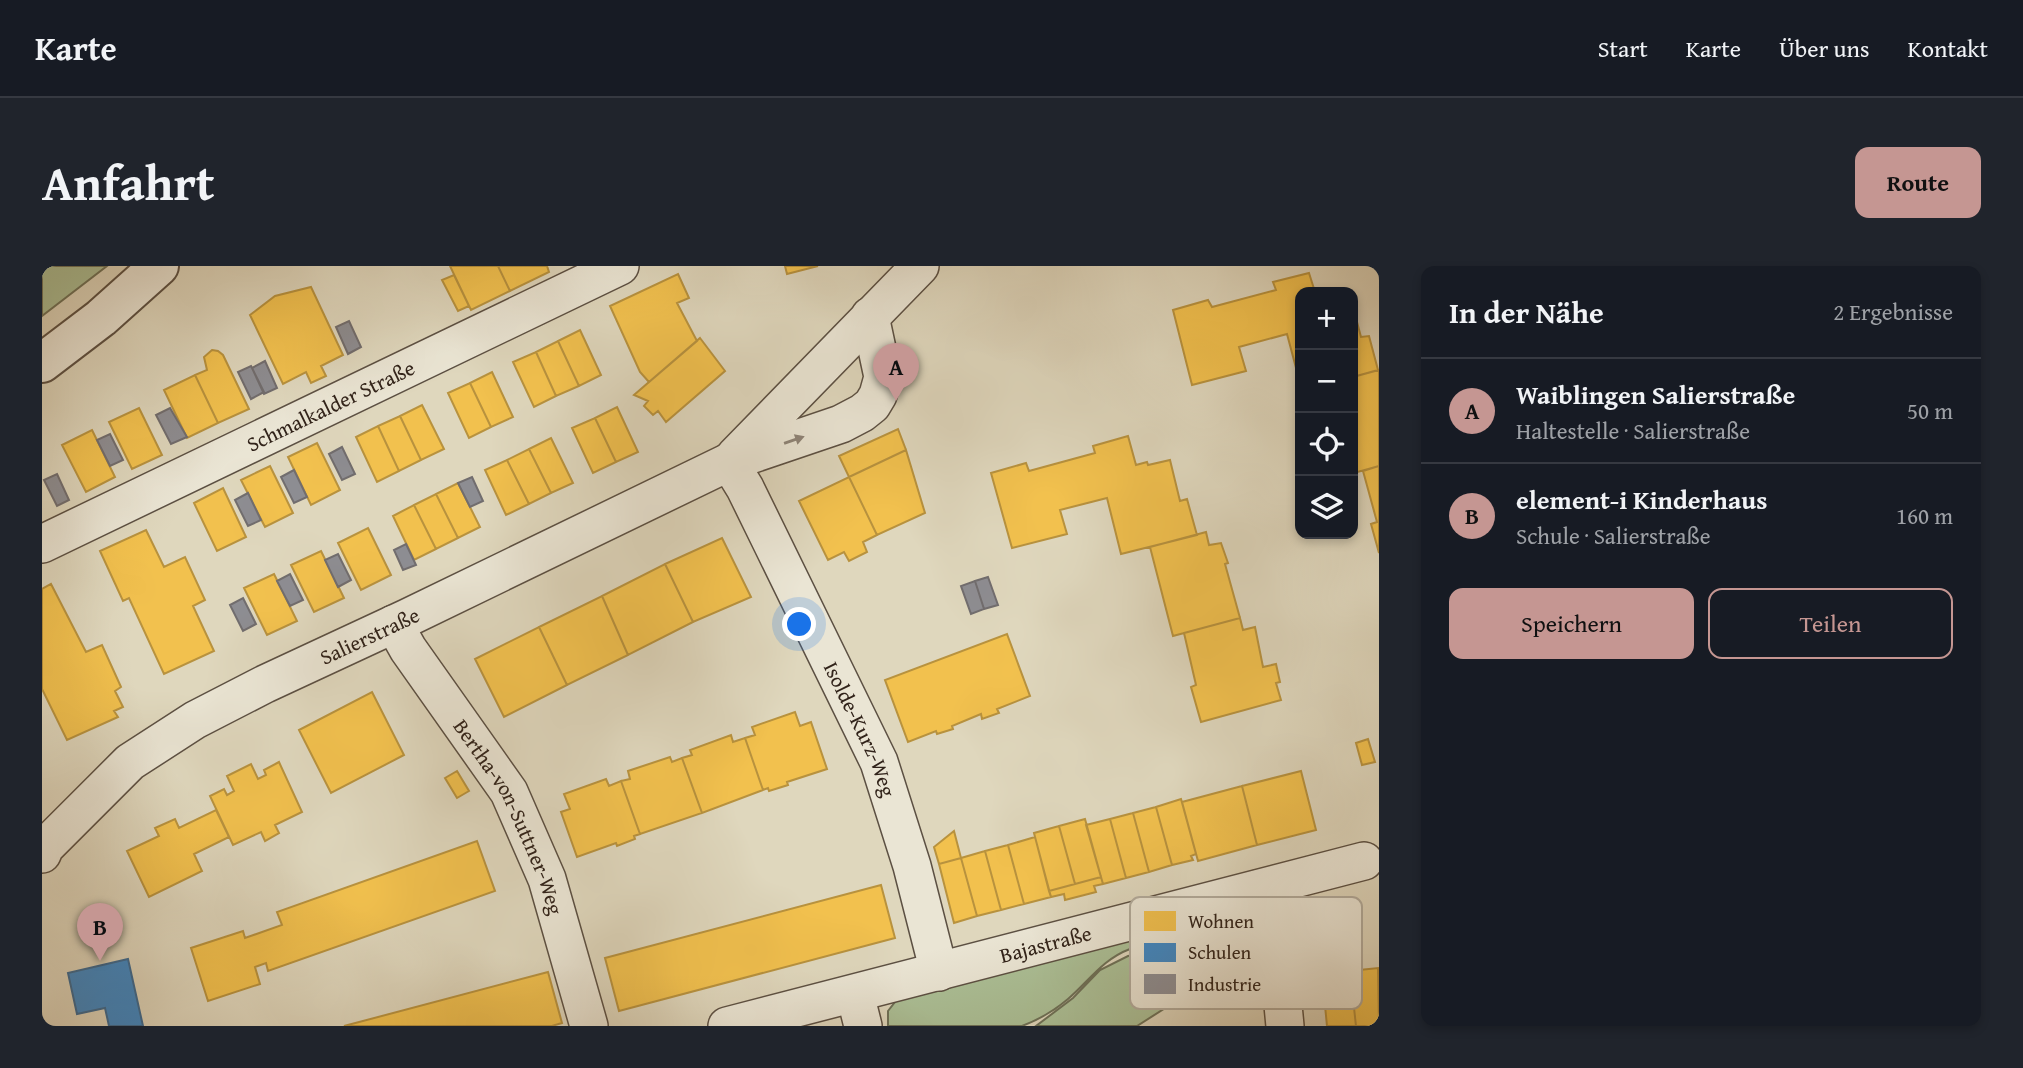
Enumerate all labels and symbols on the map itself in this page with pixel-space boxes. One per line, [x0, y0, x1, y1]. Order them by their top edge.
pin: A [873, 343, 919, 401]
street label: Schmalkalder Straße [241, 352, 420, 459]
one-way arrow [783, 434, 804, 445]
street label: Salierstraße [314, 599, 425, 672]
your location [782, 607, 816, 641]
street label: Isolde-Kurz-Weg [817, 656, 905, 801]
street label: Bertha-von-Suttner-Weg [446, 712, 572, 919]
legend [1130, 897, 1362, 1009]
pin: B [77, 903, 123, 961]
text: Wohnen [1188, 907, 1254, 935]
street label: Bajastraße [996, 917, 1095, 970]
text: Schulen [1188, 938, 1252, 966]
text: Industrie [1188, 970, 1261, 998]

